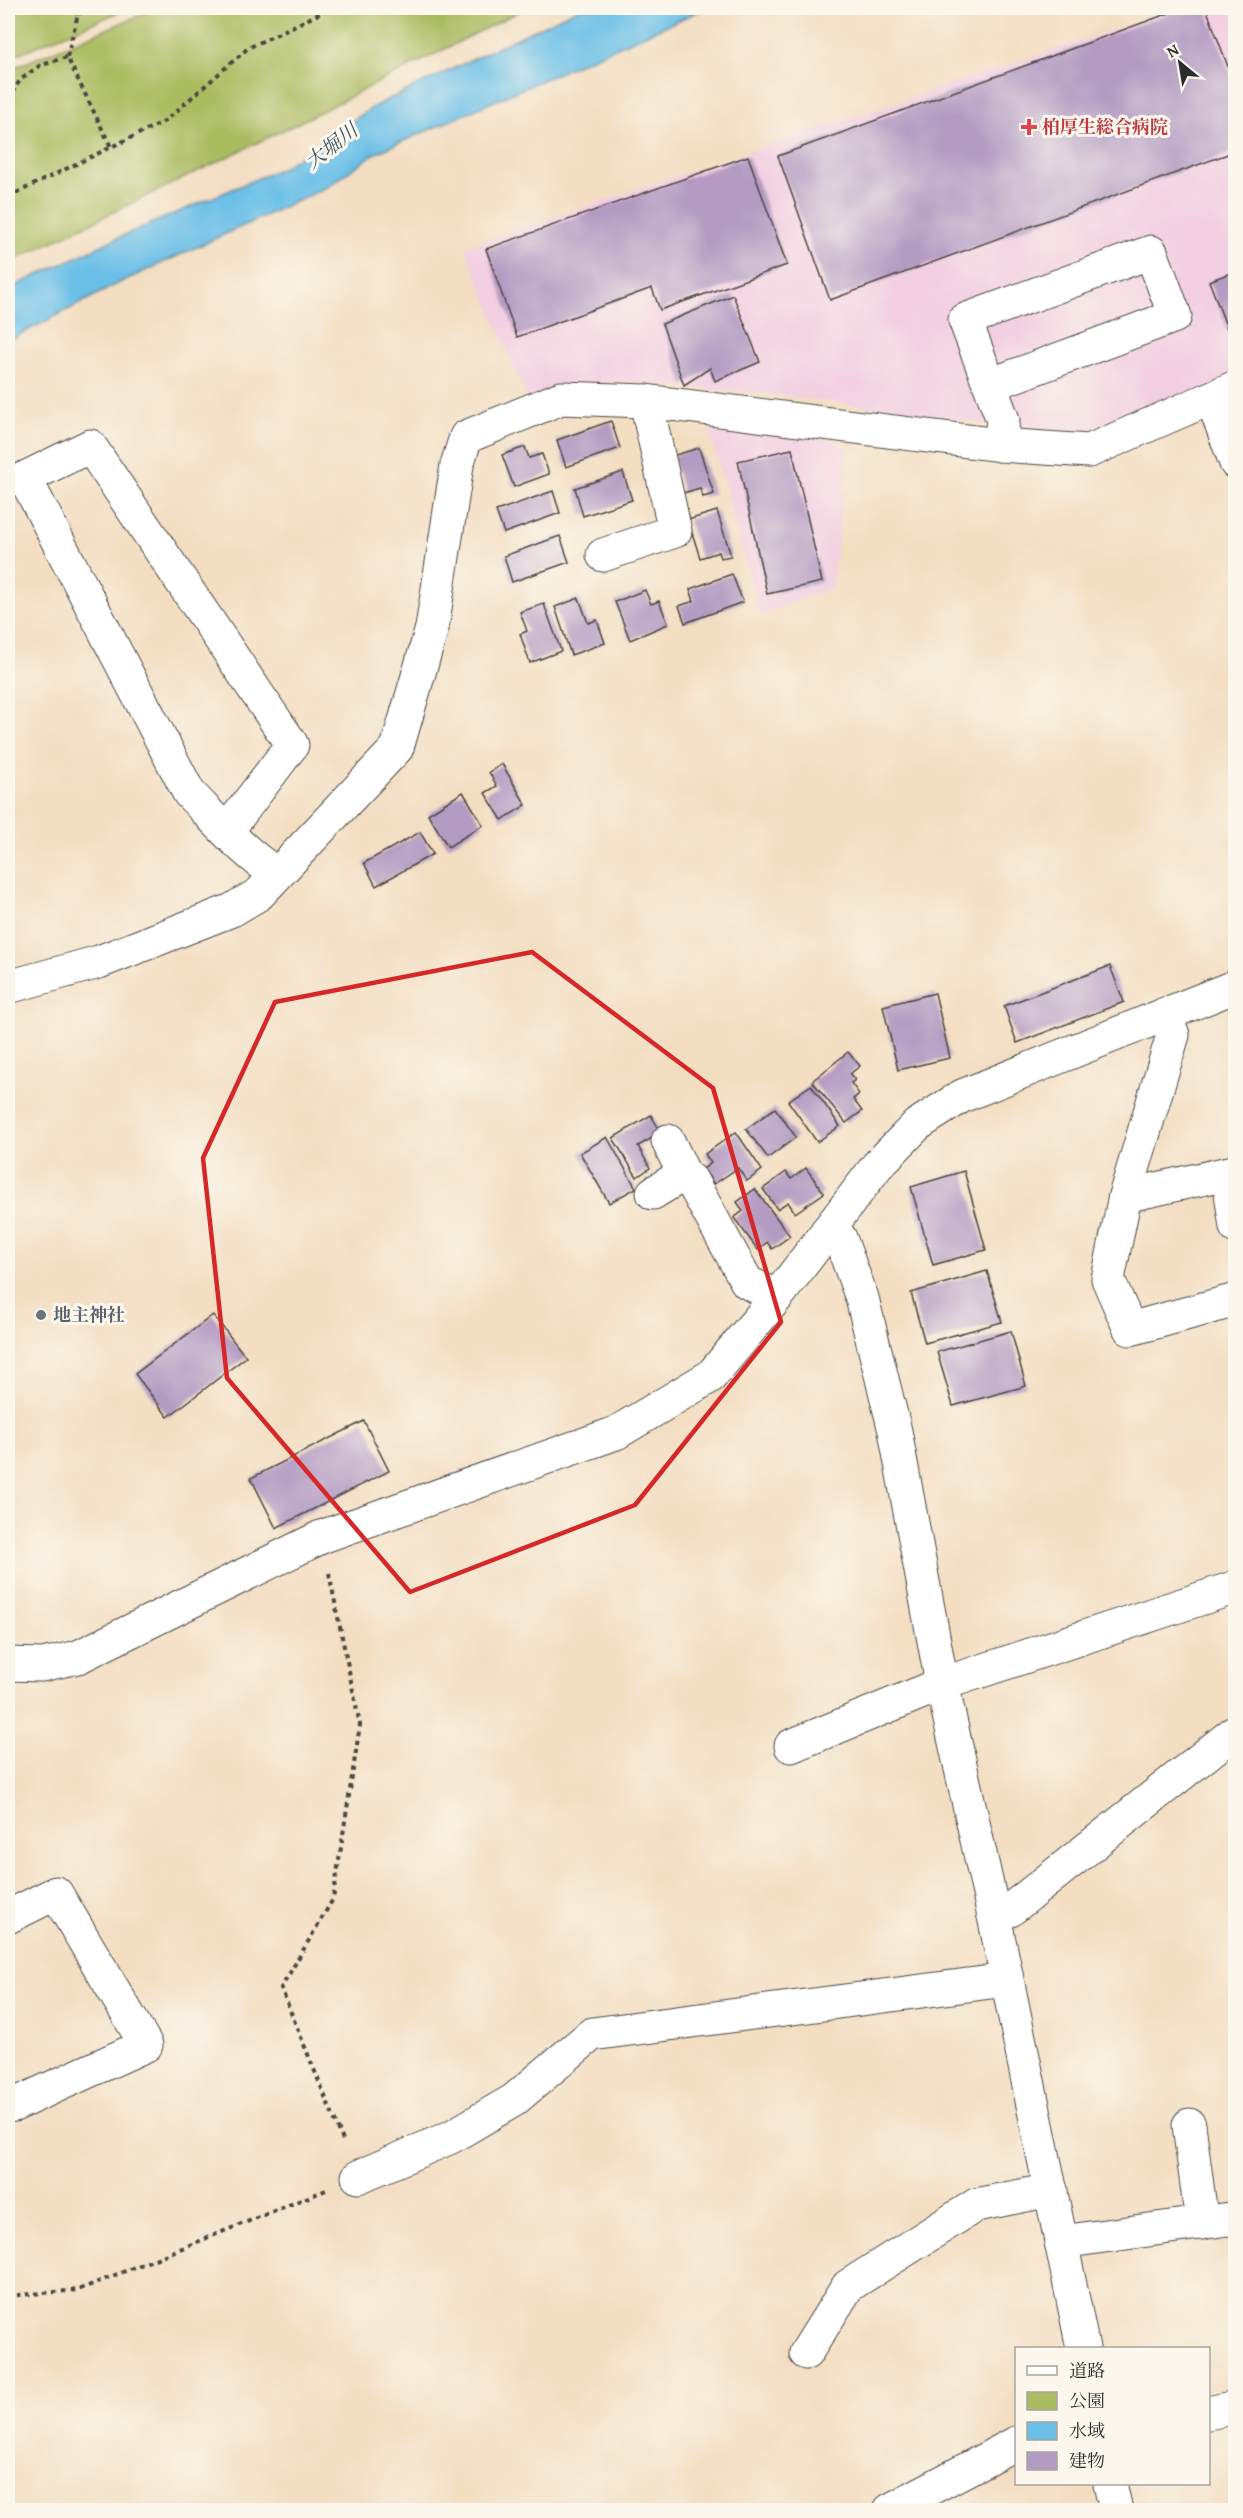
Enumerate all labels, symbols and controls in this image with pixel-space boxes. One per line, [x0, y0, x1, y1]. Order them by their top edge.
north arrow [1150, 33, 1210, 93]
text: N [1162, 37, 1183, 63]
place label: 柏厚生総合病院 [1042, 113, 1168, 140]
water label: 大堀川 [298, 114, 365, 176]
marker: 柏厚生総合病院 [1020, 118, 1038, 136]
place label: 地主神社 [53, 1301, 125, 1328]
marker: 地主神社 [34, 1308, 48, 1322]
legend [1015, 2347, 1210, 2485]
text: 道路 [1069, 2357, 1105, 2384]
text: 公園 [1069, 2387, 1105, 2414]
text: 水域 [1069, 2417, 1105, 2444]
text: 建物 [1069, 2447, 1105, 2474]

